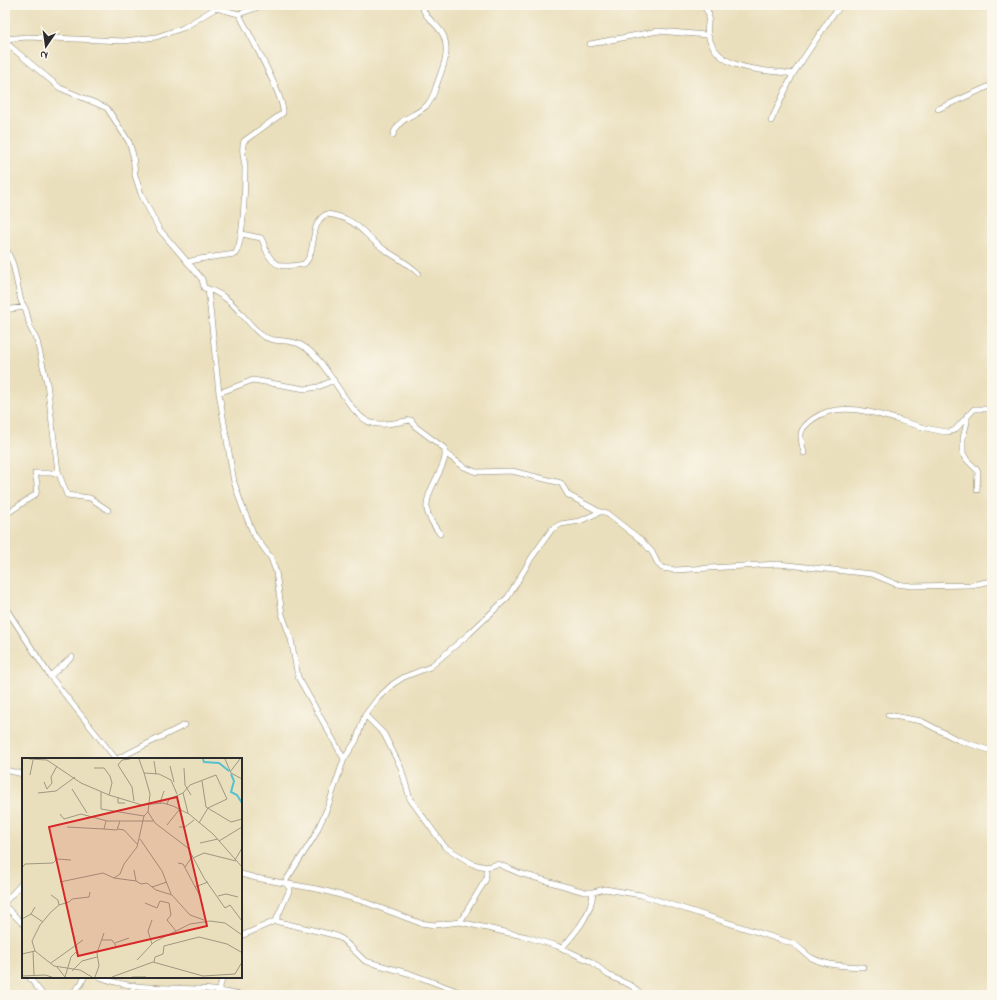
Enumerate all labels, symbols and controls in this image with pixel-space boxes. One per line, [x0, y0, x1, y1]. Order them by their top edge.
north arrow [26, 26, 66, 66]
text: N [39, 46, 49, 63]
inset map [22, 758, 242, 978]

